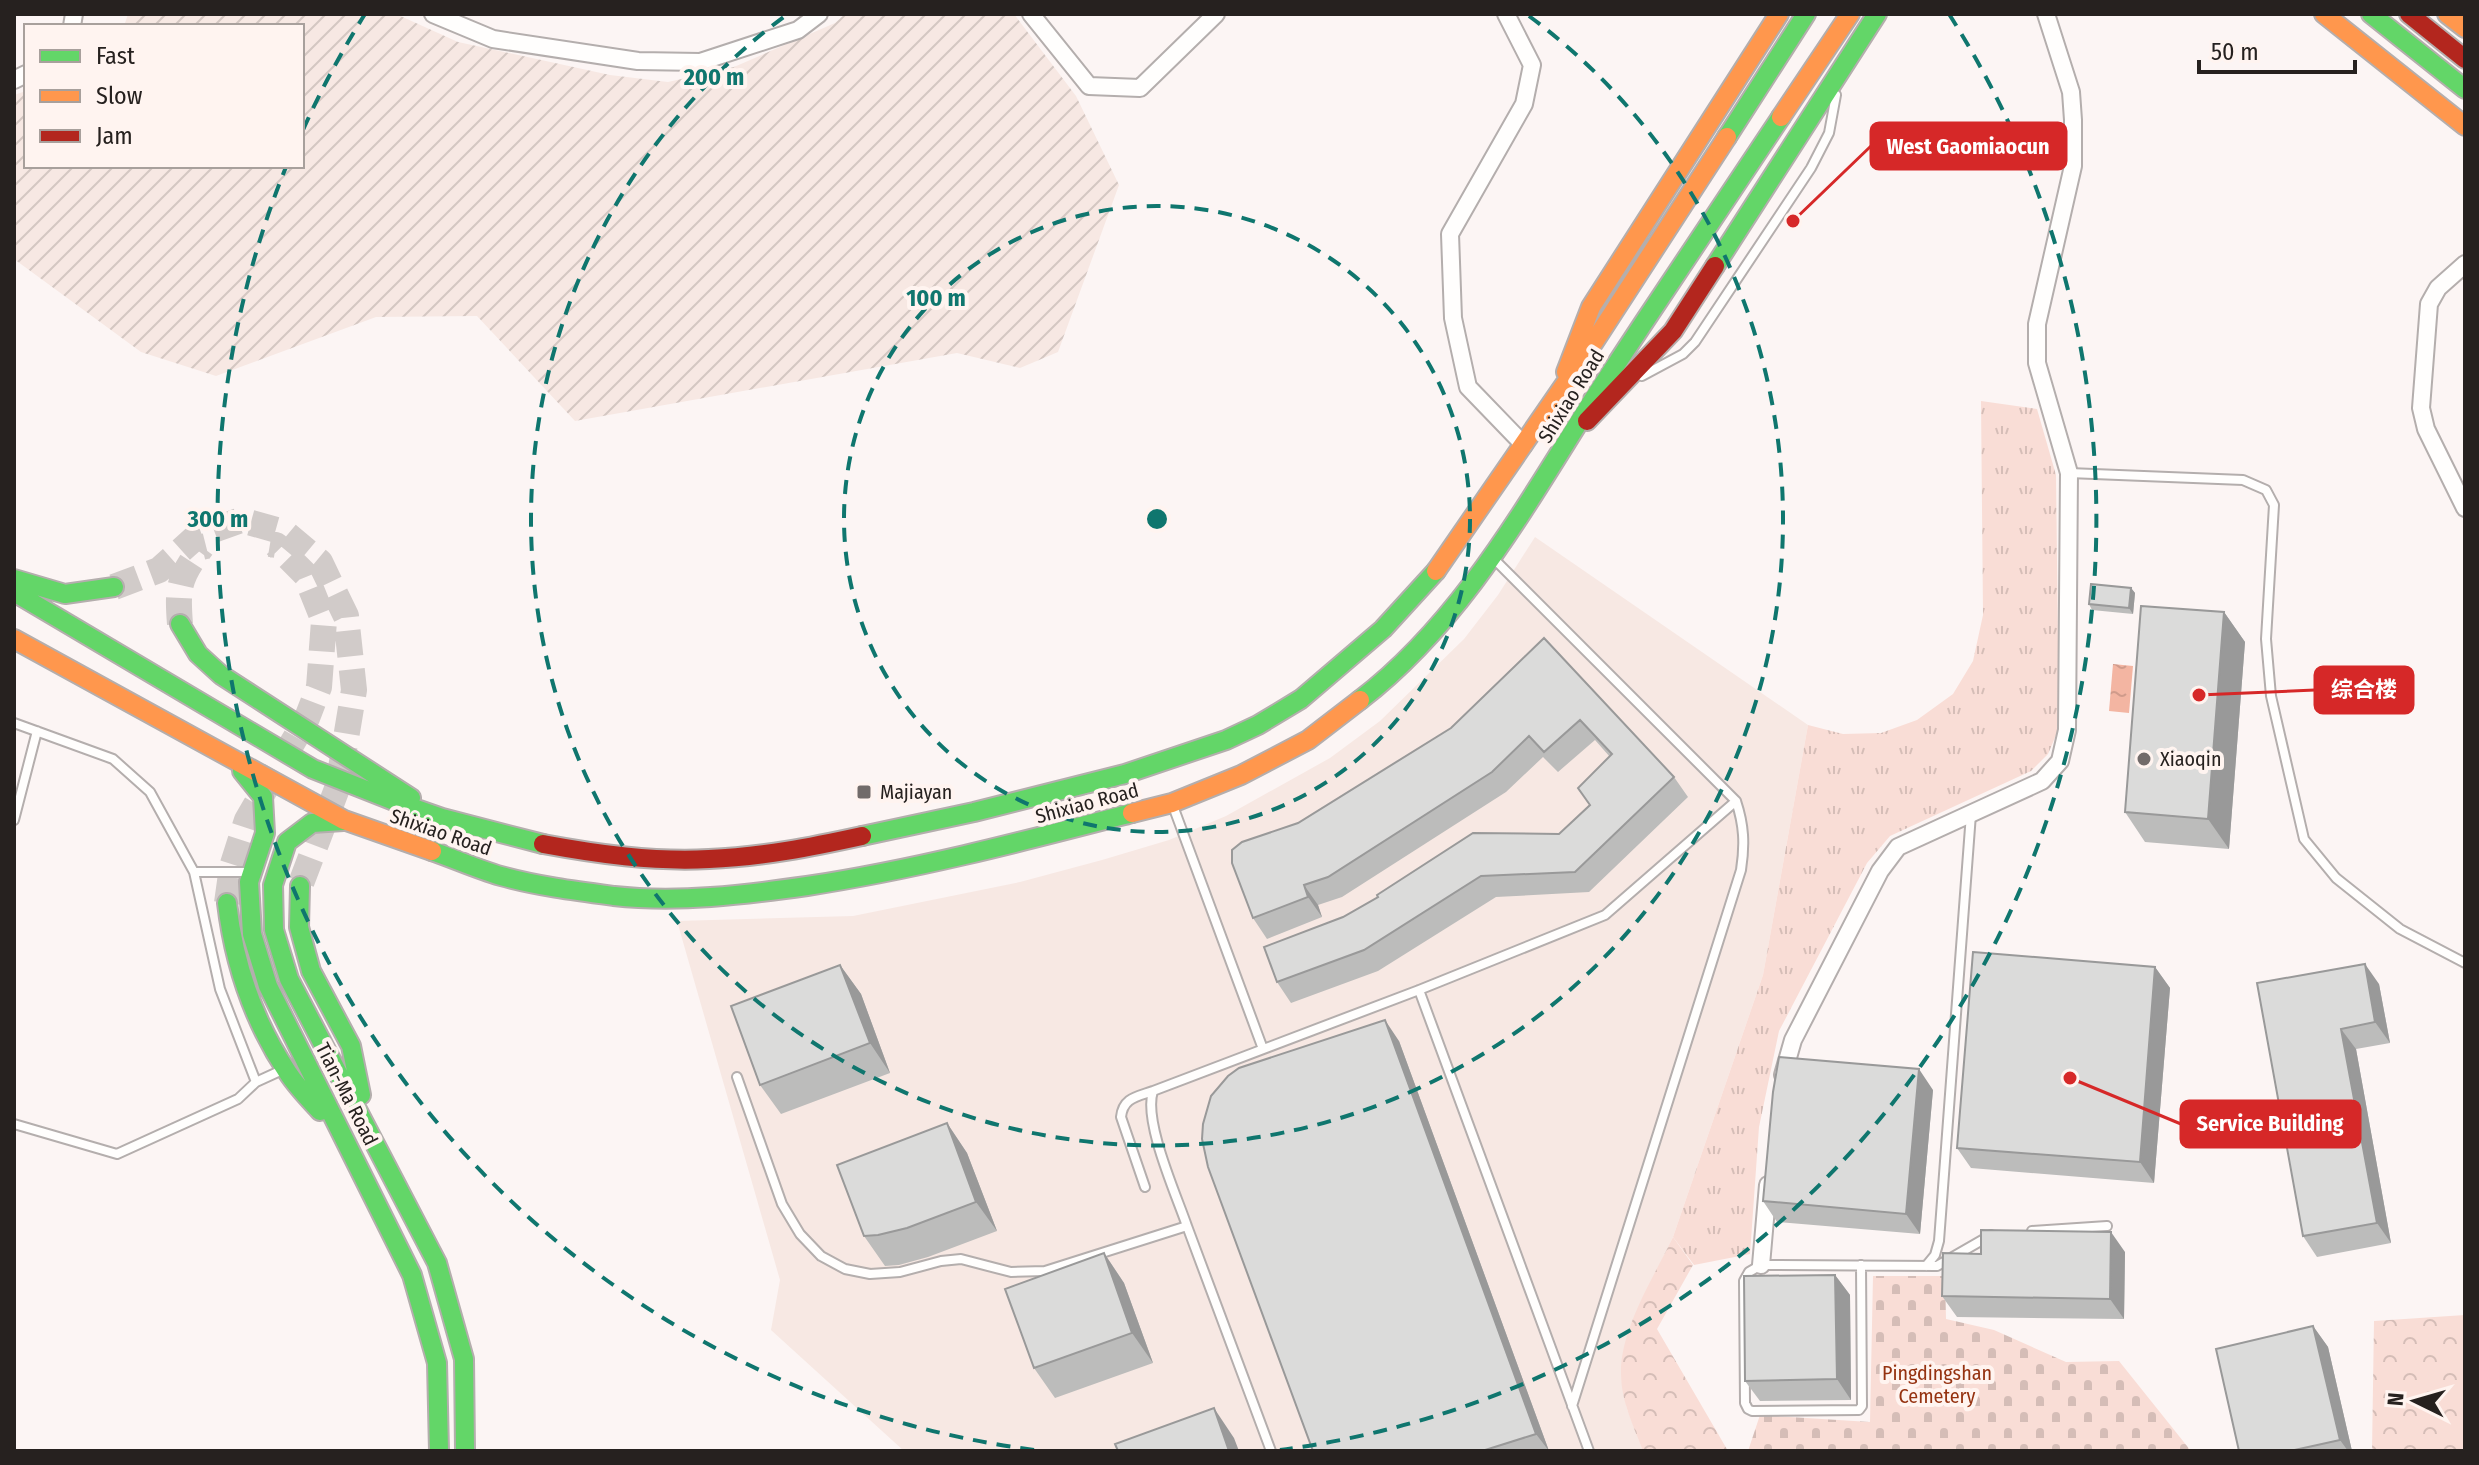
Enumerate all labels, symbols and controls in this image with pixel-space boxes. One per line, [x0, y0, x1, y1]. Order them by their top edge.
legend [24, 24, 304, 168]
scale bar [2199, 24, 2355, 74]
text: 50 m [2211, 38, 2259, 66]
text: Fast [96, 42, 135, 70]
text: 200 m [683, 63, 744, 91]
text: Slow [96, 82, 143, 110]
text: Jam [96, 122, 133, 150]
callout: West Gaomiaocun [1871, 123, 2066, 169]
text: West Gaomiaocun [1886, 133, 2050, 160]
text: 100 m [906, 284, 966, 312]
street label: Shixiao Road [1533, 345, 1609, 447]
text: 300 m [187, 505, 248, 533]
centre of rings [1143, 505, 1171, 533]
callout: 综合楼 [2315, 667, 2413, 713]
text: 综合楼 [2331, 676, 2397, 703]
place label: Xiaoqin [2160, 747, 2221, 771]
marker: Xiaoqin [2135, 750, 2153, 768]
street label: Shixiao Road [1033, 778, 1141, 828]
place label: Majiayan [880, 780, 952, 804]
marker: Majiayan [855, 783, 873, 801]
street label: Shixiao Road [387, 803, 495, 861]
street label: Tian-Ma Road [311, 1039, 383, 1149]
callout: Service Building [2181, 1101, 2360, 1147]
text: Service Building [2196, 1110, 2344, 1137]
park label: Pingdingshan Cemetery [1882, 1361, 1992, 1408]
north arrow [2375, 1361, 2455, 1441]
text: N [2382, 1392, 2410, 1407]

